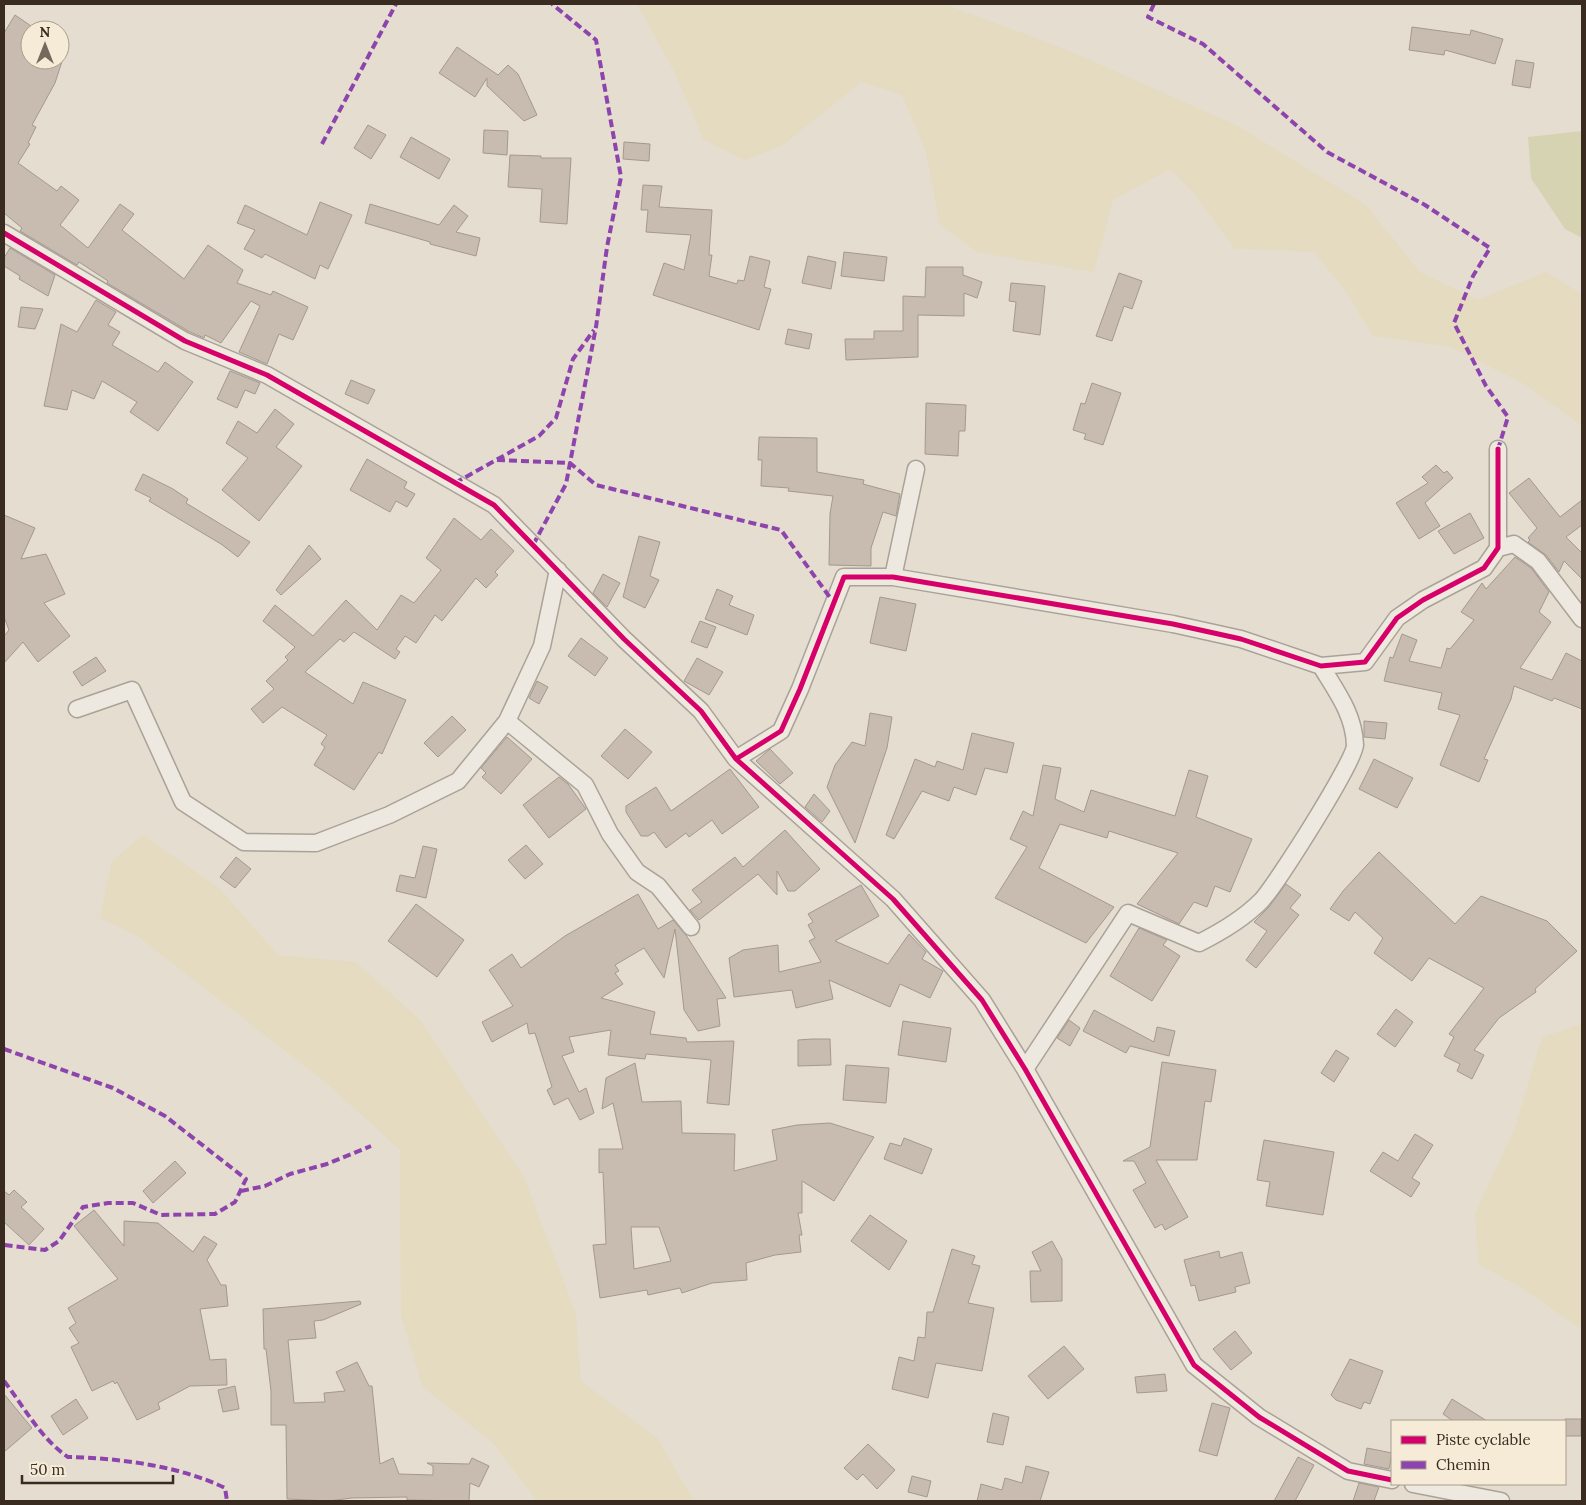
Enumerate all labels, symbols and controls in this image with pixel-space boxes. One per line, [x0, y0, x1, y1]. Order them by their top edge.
north arrow [20, 20, 70, 70]
text: N [40, 23, 51, 41]
legend [1391, 1420, 1566, 1485]
text: Piste cyclable [1436, 1430, 1531, 1449]
scale bar [22, 1452, 174, 1484]
text: Chemin [1436, 1455, 1490, 1474]
text: 50 m [30, 1460, 65, 1479]

